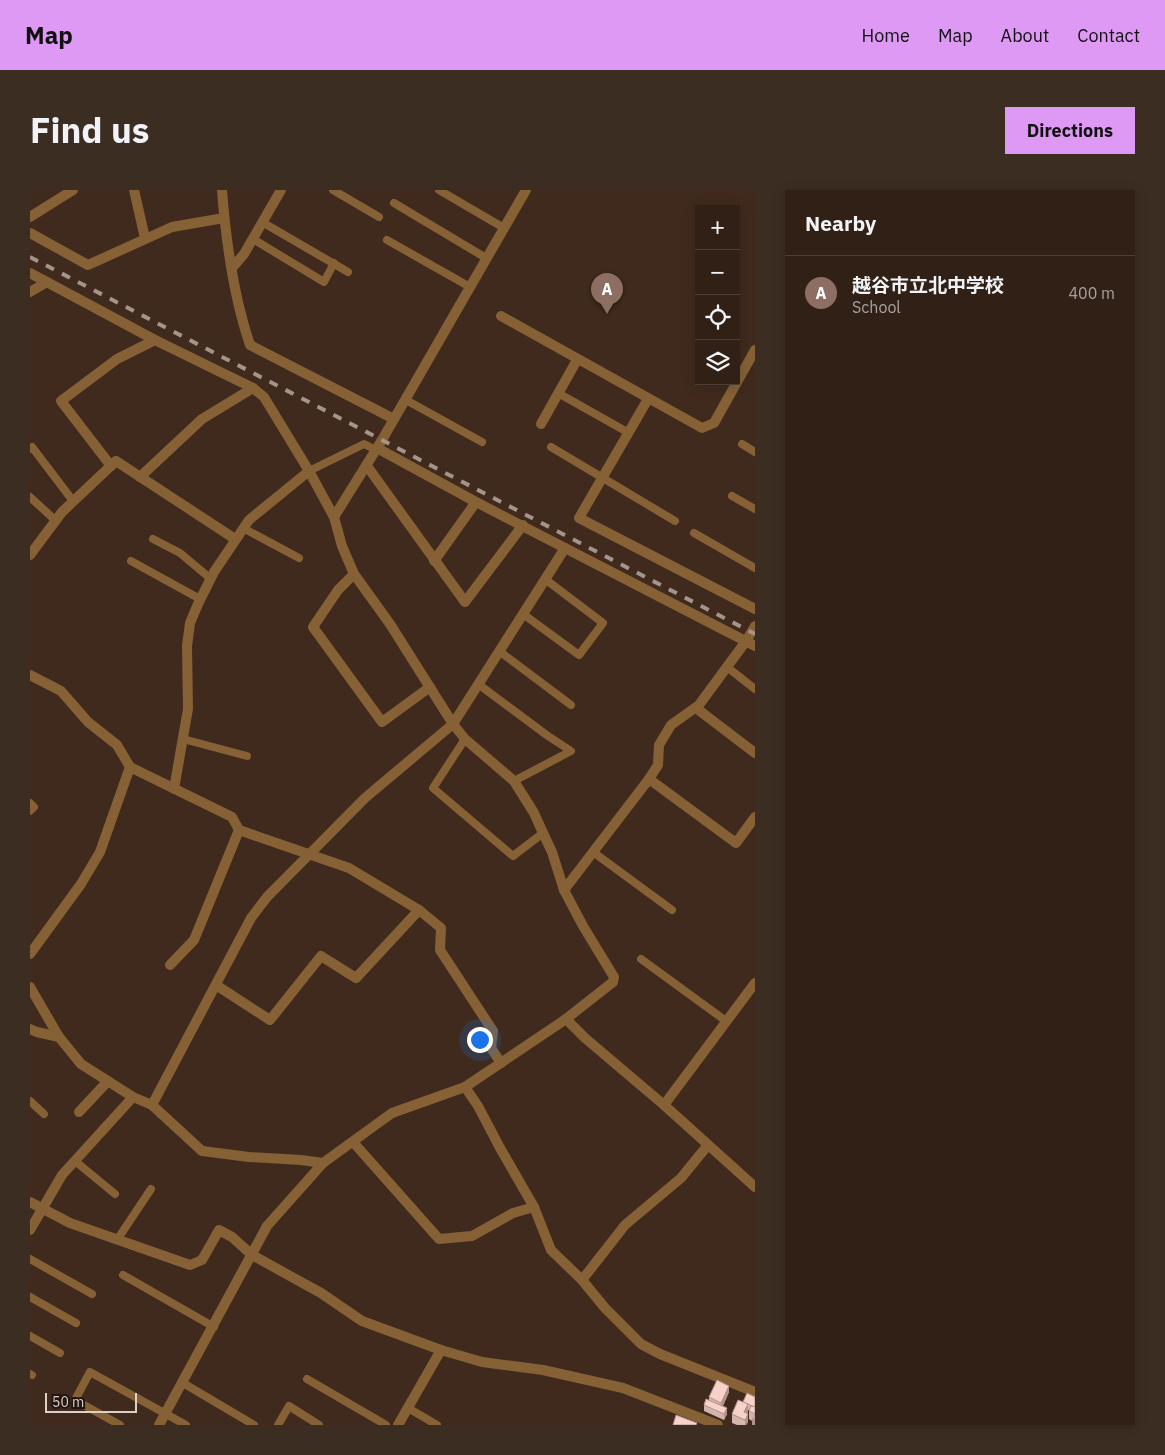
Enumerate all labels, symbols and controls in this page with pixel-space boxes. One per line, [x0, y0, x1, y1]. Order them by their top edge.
text: Map [25, 19, 73, 51]
text: Home [862, 24, 910, 47]
text: Map [938, 24, 973, 47]
text: About [1001, 24, 1049, 47]
text: Contact [1077, 24, 1140, 47]
text: Find us [30, 107, 149, 153]
button: Directions [1005, 107, 1135, 154]
map controls [695, 205, 740, 385]
button: + [695, 205, 740, 250]
text: Nearby [805, 209, 876, 237]
button: − [695, 250, 740, 295]
pin: A [591, 273, 623, 314]
text: 越谷市立北中学校 [852, 273, 1004, 297]
text: A [816, 283, 826, 303]
text: 400 m [1068, 283, 1115, 303]
button: locate [695, 295, 740, 340]
text: School [852, 297, 901, 317]
button: layers [695, 340, 740, 385]
your location [467, 1027, 493, 1053]
scale bar [45, 1390, 138, 1413]
text: 50 m [52, 1393, 84, 1411]

